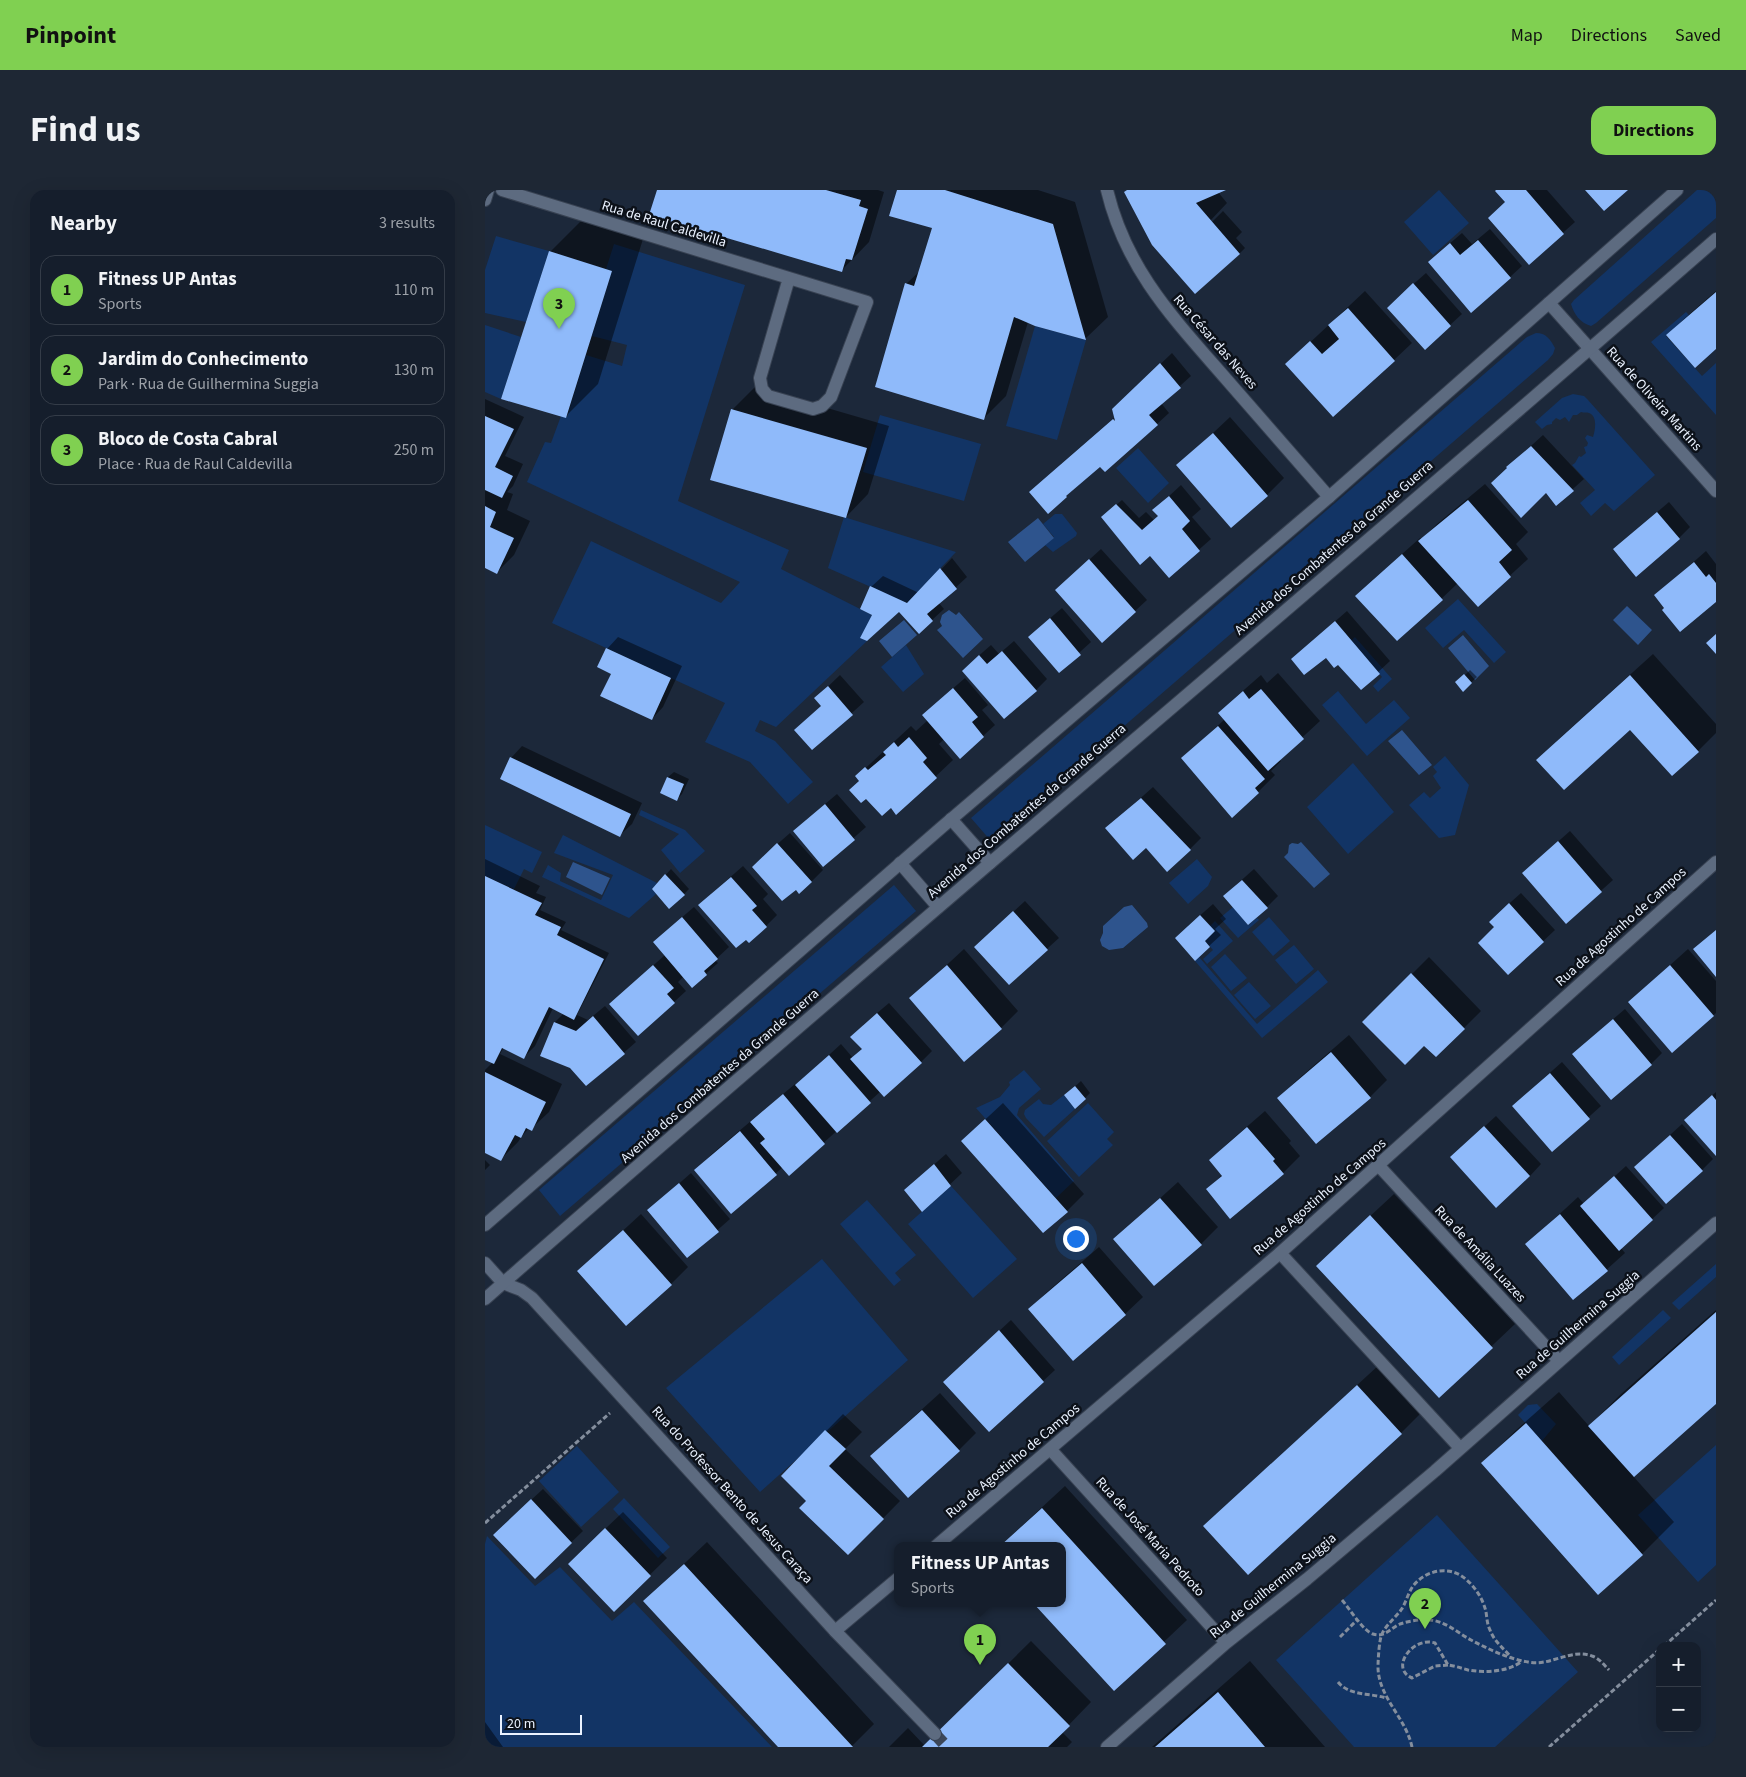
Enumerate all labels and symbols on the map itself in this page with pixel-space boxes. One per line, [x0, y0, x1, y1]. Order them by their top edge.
street label: Rua de Raul Caldevilla [599, 196, 729, 252]
pin: 3 [543, 288, 575, 329]
street label: Rua César das Neves [1168, 290, 1262, 394]
street label: Rua de Oliveira Martins [1602, 342, 1706, 456]
street label: Avenida dos Combatentes da Grande Guerra [1230, 456, 1438, 640]
street label: Avenida dos Combatentes da Grande Guerra [923, 719, 1131, 903]
street label: Rua de Agostinho de Campos [1551, 863, 1691, 991]
street label: Avenida dos Combatentes da Grande Guerra [616, 984, 824, 1168]
street label: Rua de Agostinho de Campos [1249, 1134, 1391, 1260]
street label: Rua de Amália Luazes [1430, 1201, 1530, 1307]
your location [1063, 1226, 1089, 1252]
street label: Rua de Guilhermina Suggia [1512, 1266, 1644, 1384]
street label: Rua de Agostinho de Campos [942, 1399, 1085, 1523]
street label: Rua do Professor Bento de Jesus Caraça [647, 1402, 817, 1588]
street label: Rua de José Maria Pedroto [1091, 1473, 1209, 1601]
street label: Rua de Guilhermina Suggia [1205, 1529, 1341, 1643]
pin: 2 [1409, 1588, 1441, 1629]
pin: 1 [964, 1624, 996, 1665]
scale bar [500, 1712, 583, 1735]

